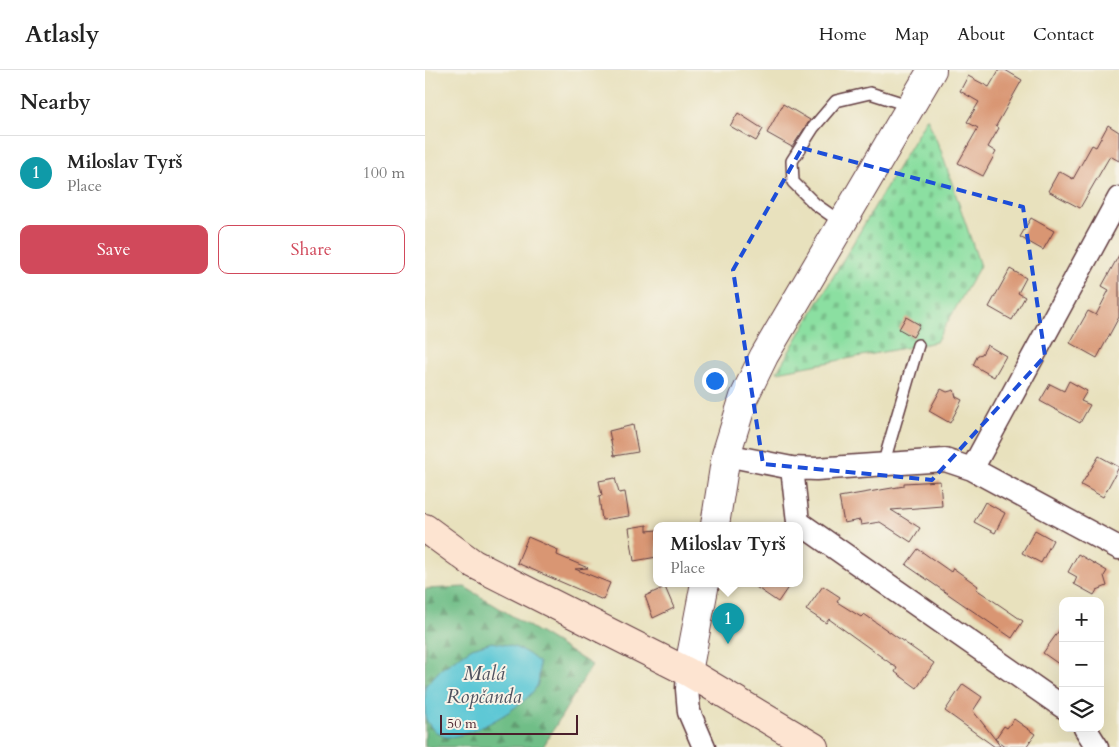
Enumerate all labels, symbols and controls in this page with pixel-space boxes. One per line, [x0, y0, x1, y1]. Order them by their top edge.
text: Atlasly [25, 18, 99, 51]
text: Home [819, 22, 867, 47]
text: Map [895, 22, 929, 47]
text: About [957, 22, 1005, 47]
text: Contact [1033, 22, 1094, 47]
text: Nearby [20, 88, 91, 117]
text: Miloslav Tyrš [67, 149, 183, 175]
text: 1 [32, 162, 40, 184]
text: 100 m [363, 162, 405, 184]
text: Place [67, 175, 102, 197]
button: Save [20, 225, 208, 274]
button: Share [218, 225, 405, 274]
your location [702, 368, 728, 394]
popup [653, 522, 803, 587]
text: Miloslav Tyrš [670, 531, 786, 557]
text: Place [670, 557, 705, 579]
map controls [1059, 597, 1104, 732]
button: + [1059, 597, 1104, 642]
pin: 1 [712, 603, 744, 644]
button: − [1059, 642, 1104, 687]
water label: Malá Ropčanda [446, 660, 522, 710]
button: layers [1059, 687, 1104, 732]
scale bar [440, 712, 577, 735]
text: 50 m [447, 714, 477, 733]

